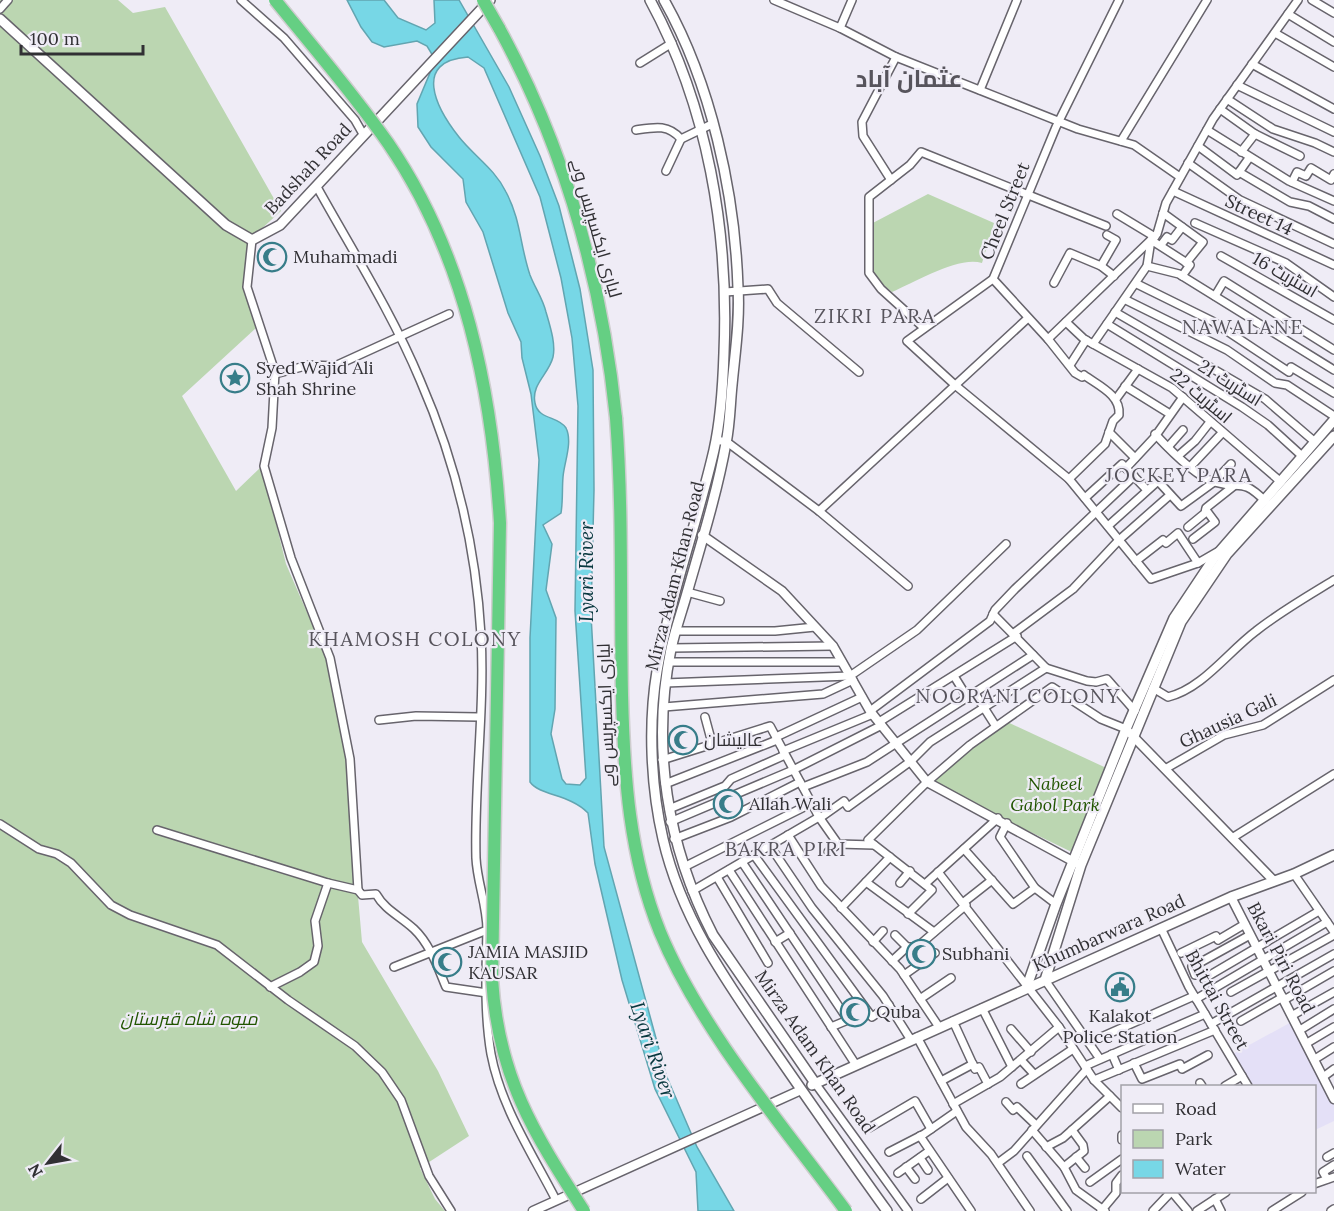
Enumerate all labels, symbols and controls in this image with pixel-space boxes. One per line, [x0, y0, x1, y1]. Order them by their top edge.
scale bar [21, 18, 142, 56]
text: 100 m [30, 27, 80, 50]
district label: عثمان آباد [856, 63, 962, 94]
street label: Badshah Road [259, 118, 356, 219]
street label: لیاری ایکسپریس وے [565, 156, 627, 300]
street label: Cheel Street [974, 159, 1035, 263]
street label: Street 14 [1222, 189, 1297, 240]
mosque icon: Muhammadi [256, 241, 288, 273]
place label: Muhammadi [293, 245, 398, 268]
street label: اسٹریٹ 16 [1248, 247, 1322, 302]
district label: ZIKRI PARA [814, 303, 936, 328]
district label: NAWALANE [1182, 314, 1304, 339]
street label: اسٹریٹ 21 [1194, 354, 1266, 411]
place label: Syed Wajid Ali Shah Shrine [256, 356, 374, 400]
place icon: Syed Wajid Ali Shah Shrine [219, 362, 251, 394]
street label: اسٹریٹ 22 [1166, 363, 1237, 428]
district label: JOCKEY PARA [1104, 462, 1253, 487]
street label: Mirza Adam Khan Road [640, 478, 709, 673]
water label: Lyari River [573, 521, 598, 622]
district label: KHAMOSH COLONY [308, 626, 522, 651]
street label: لیاری ایکسپریس وے [591, 643, 621, 787]
district label: NOORANI COLONY [915, 683, 1121, 708]
street label: Ghausia Gali [1175, 688, 1280, 753]
mosque icon: عالیشان [667, 724, 699, 756]
place label: عالیشان [704, 728, 763, 751]
park label: Nabeel Gabol Park [1010, 772, 1100, 816]
mosque icon: Allah Wali [712, 788, 744, 820]
place label: Allah Wali [748, 792, 831, 815]
district label: BAKRA PIRI [725, 836, 847, 861]
street label: Khumbarwara Road [1029, 888, 1189, 977]
street label: Bkari Piri Road [1242, 898, 1321, 1018]
mosque icon: Subhani [905, 938, 937, 970]
place label: JAMIA MASJID KAUSAR [467, 940, 588, 984]
place label: Subhani [942, 942, 1009, 965]
street label: Bhittai Street [1180, 945, 1255, 1054]
mosque icon: JAMIA MASJID KAUSAR [431, 946, 463, 978]
street label: Mirza Adam Khan Road [750, 965, 881, 1138]
public building icon: Kalakot Police Station [1104, 971, 1136, 1003]
mosque icon: Quba [839, 996, 871, 1028]
water label: Lyari River [625, 998, 682, 1102]
place label: Quba [876, 1000, 921, 1023]
place label: Kalakot Police Station [1063, 1004, 1178, 1048]
park label: میوہ شاہ قبرستان [120, 1007, 258, 1030]
legend [1121, 1085, 1316, 1193]
text: Road [1175, 1097, 1217, 1120]
text: Park [1175, 1127, 1213, 1150]
north arrow [18, 1133, 78, 1193]
text: Water [1175, 1157, 1226, 1180]
text: N [23, 1160, 47, 1181]

